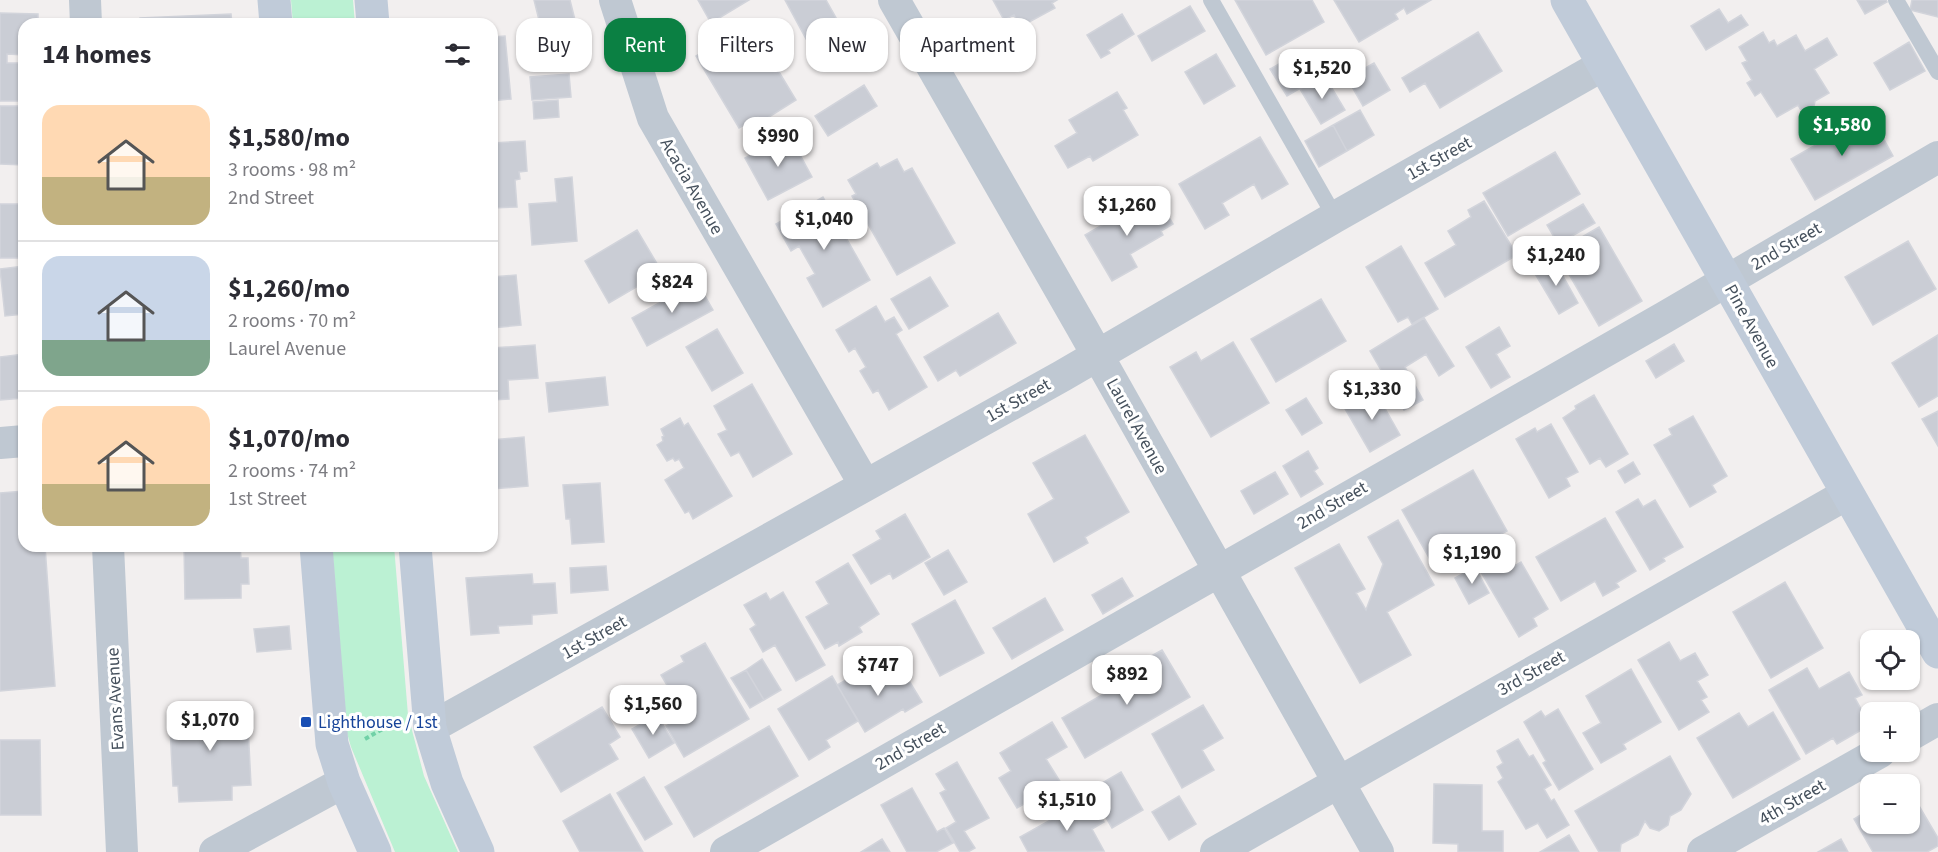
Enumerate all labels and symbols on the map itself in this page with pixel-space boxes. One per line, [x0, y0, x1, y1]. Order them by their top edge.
pin: $1,520 [1273, 49, 1371, 100]
pin: $1,580 [1793, 106, 1891, 157]
pin: $990 [742, 117, 814, 168]
street label: 1st Street [1402, 130, 1476, 187]
street label: Acacia Avenue [654, 133, 729, 239]
pin: $1,260 [1078, 186, 1176, 237]
pin: $1,040 [775, 200, 873, 251]
street label: 2nd Street [1746, 216, 1826, 277]
pin: $1,240 [1507, 236, 1605, 287]
pin: $824 [636, 263, 708, 314]
street label: Pine Avenue [1718, 280, 1785, 373]
pin: $1,330 [1323, 370, 1421, 421]
street label: 1st Street [981, 372, 1055, 429]
street label: Laurel Avenue [1100, 374, 1173, 479]
street label: 2nd Street [1292, 475, 1372, 536]
pin: $1,190 [1423, 534, 1521, 585]
street label: 1st Street [557, 609, 631, 666]
street label: 3rd Street [1493, 645, 1570, 702]
pin: $747 [842, 646, 914, 697]
street label: Evans Avenue [100, 647, 131, 751]
pin: $892 [1091, 655, 1163, 706]
pin: $1,560 [604, 685, 702, 736]
pin: $1,070 [161, 701, 259, 752]
place label: Lighthouse / 1st [318, 710, 438, 735]
marker: Lighthouse / 1st [299, 715, 313, 729]
street label: 2nd Street [870, 716, 950, 777]
street label: 4th Street [1754, 773, 1830, 832]
pin: $1,510 [1018, 781, 1116, 832]

